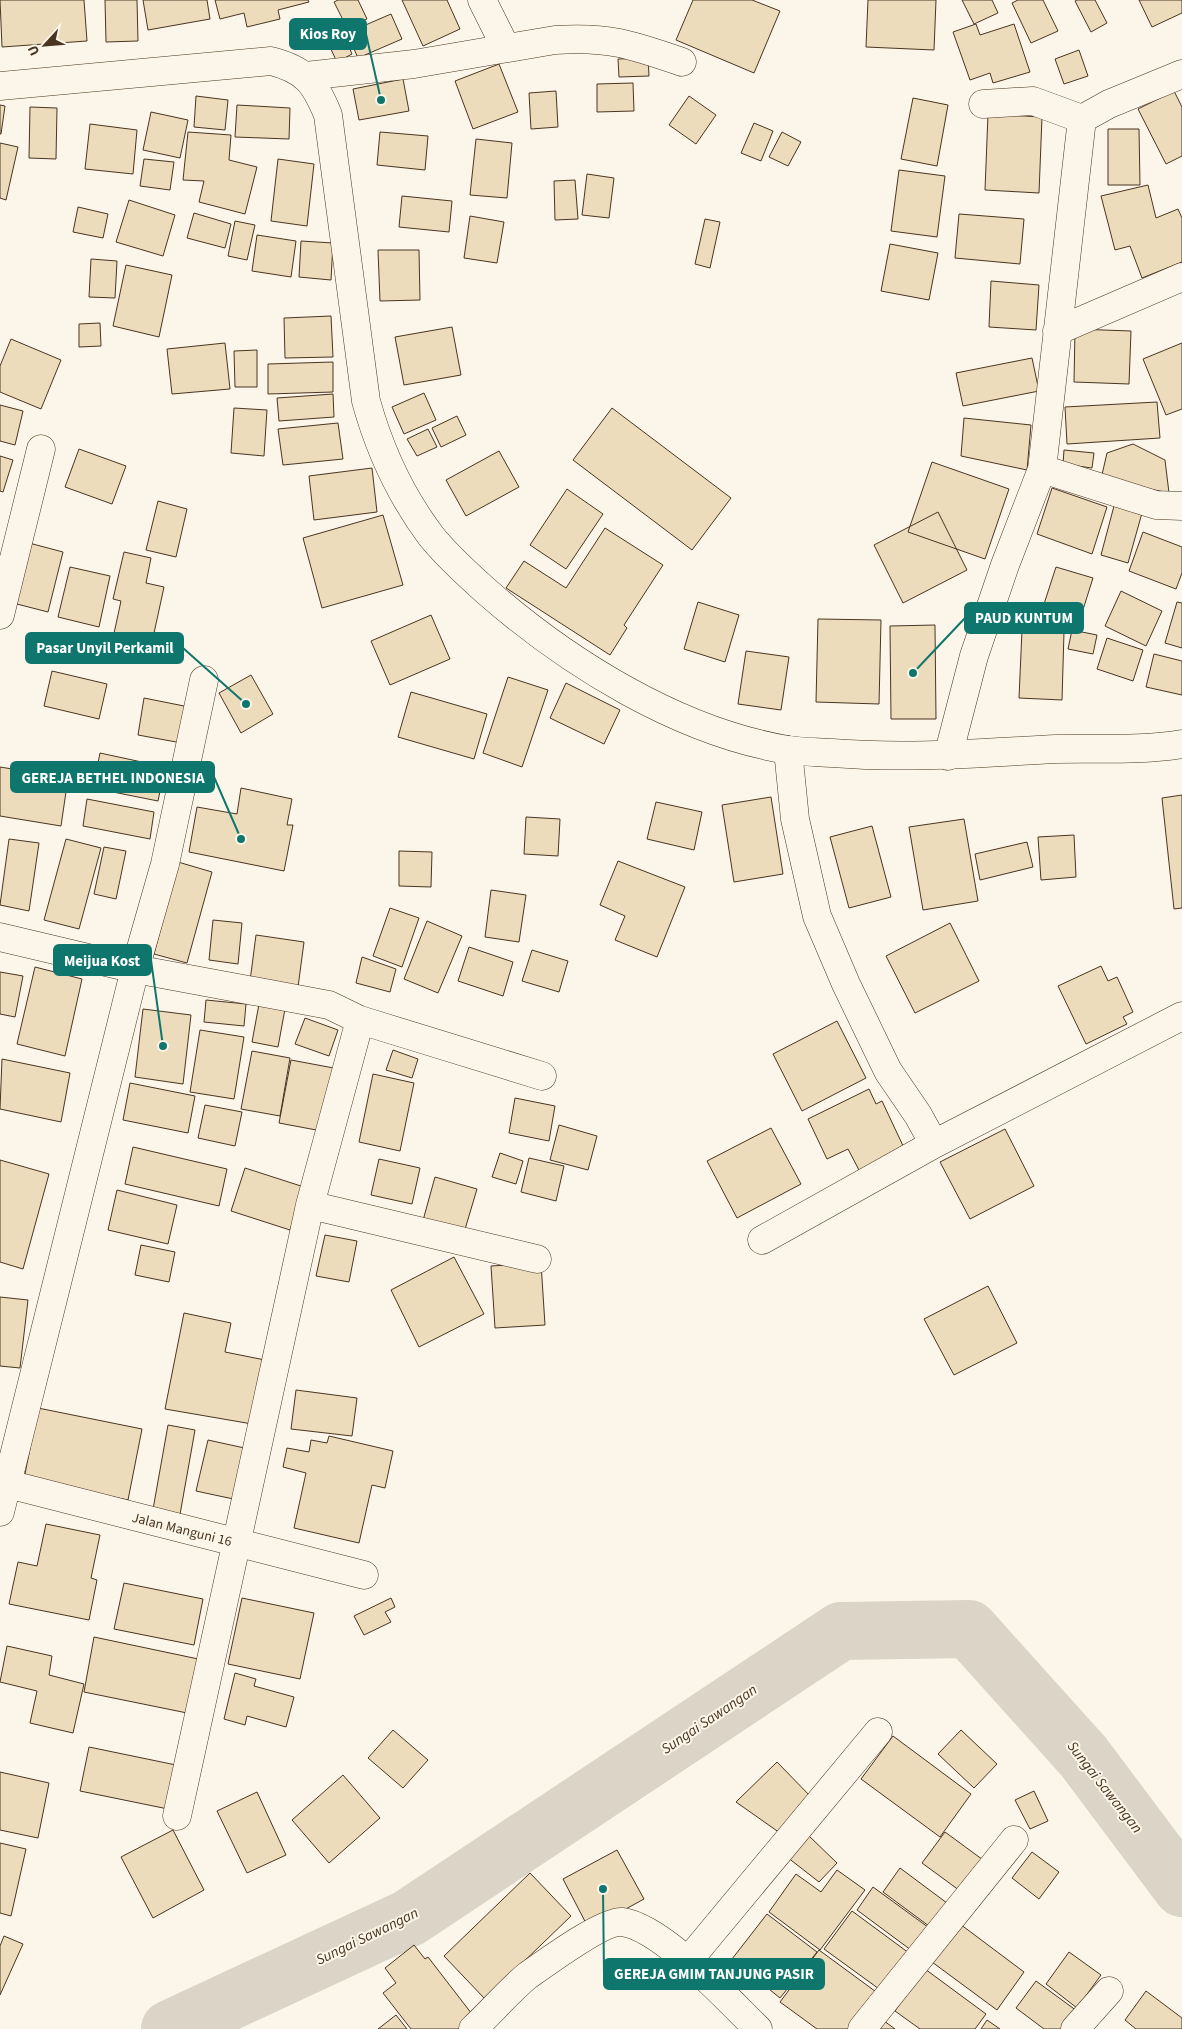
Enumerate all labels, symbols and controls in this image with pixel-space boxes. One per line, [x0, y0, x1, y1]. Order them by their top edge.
callout: Kios Roy [290, 19, 366, 49]
north arrow [20, 20, 70, 70]
text: Kios Roy [300, 24, 356, 45]
text: U [23, 42, 45, 59]
callout: PAUD KUNTUM [965, 603, 1083, 633]
text: PAUD KUNTUM [975, 608, 1073, 629]
callout: Pasar Unyil Perkamil [26, 633, 183, 663]
text: Pasar Unyil Perkamil [36, 638, 174, 659]
callout: GEREJA BETHEL INDONESIA [11, 762, 214, 792]
text: GEREJA BETHEL INDONESIA [21, 768, 205, 789]
callout: Meijua Kost [54, 945, 151, 975]
text: Meijua Kost [64, 951, 140, 972]
street label: Jalan Manguni 16 [130, 1508, 234, 1552]
water label: Sungai Sawangan [657, 1679, 762, 1759]
water label: Sungai Sawangan [1062, 1737, 1147, 1838]
water label: Sungai Sawangan [312, 1902, 422, 1970]
callout: GEREJA GMIM TANJUNG PASIR [604, 1959, 824, 1989]
text: GEREJA GMIM TANJUNG PASIR [614, 1964, 814, 1985]

